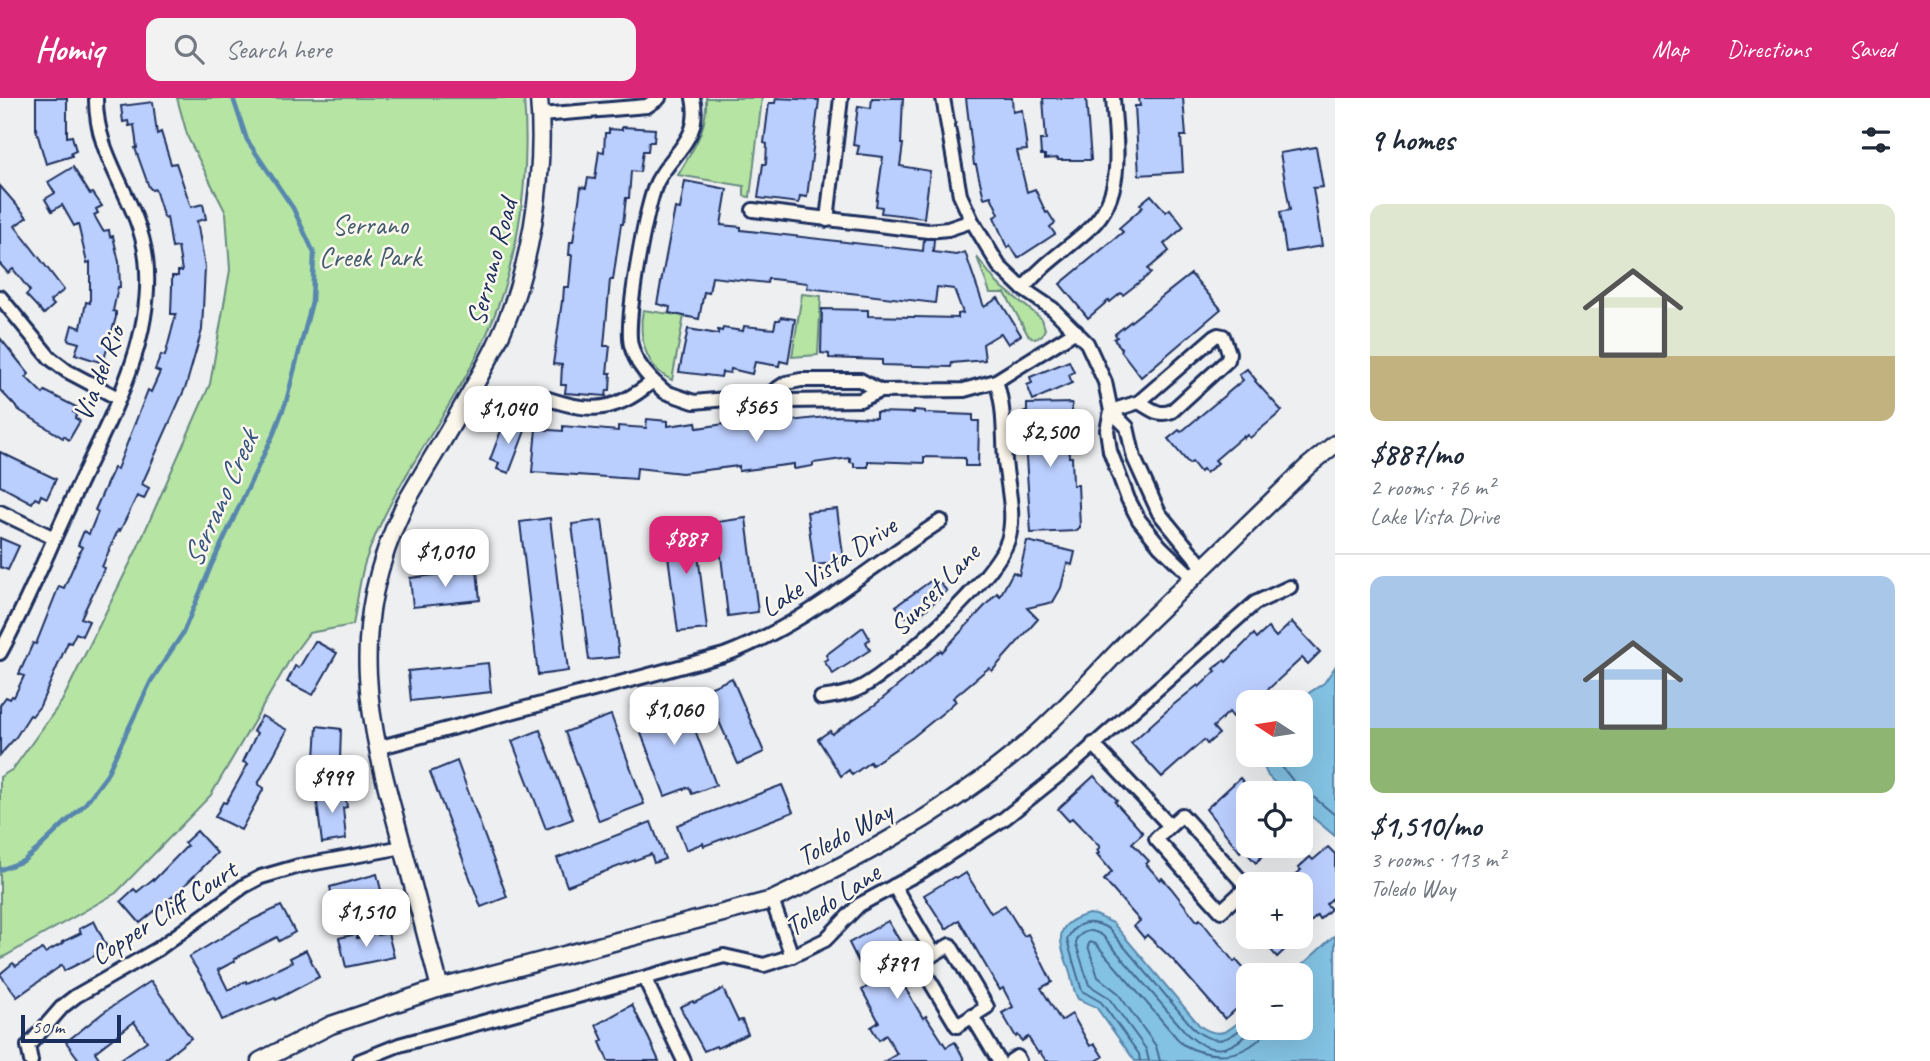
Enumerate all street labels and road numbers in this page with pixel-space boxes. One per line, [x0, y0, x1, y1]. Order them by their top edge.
street label: Serrano Road [458, 191, 526, 329]
street label: Via del Rio [64, 318, 134, 426]
street label: Lake Vista Drive [753, 507, 905, 625]
street label: Sunset Lane [882, 534, 988, 643]
street label: Toledo Way [790, 792, 900, 874]
street label: Copper Cliff Court [84, 851, 245, 973]
street label: Toledo Lane [778, 854, 888, 944]

